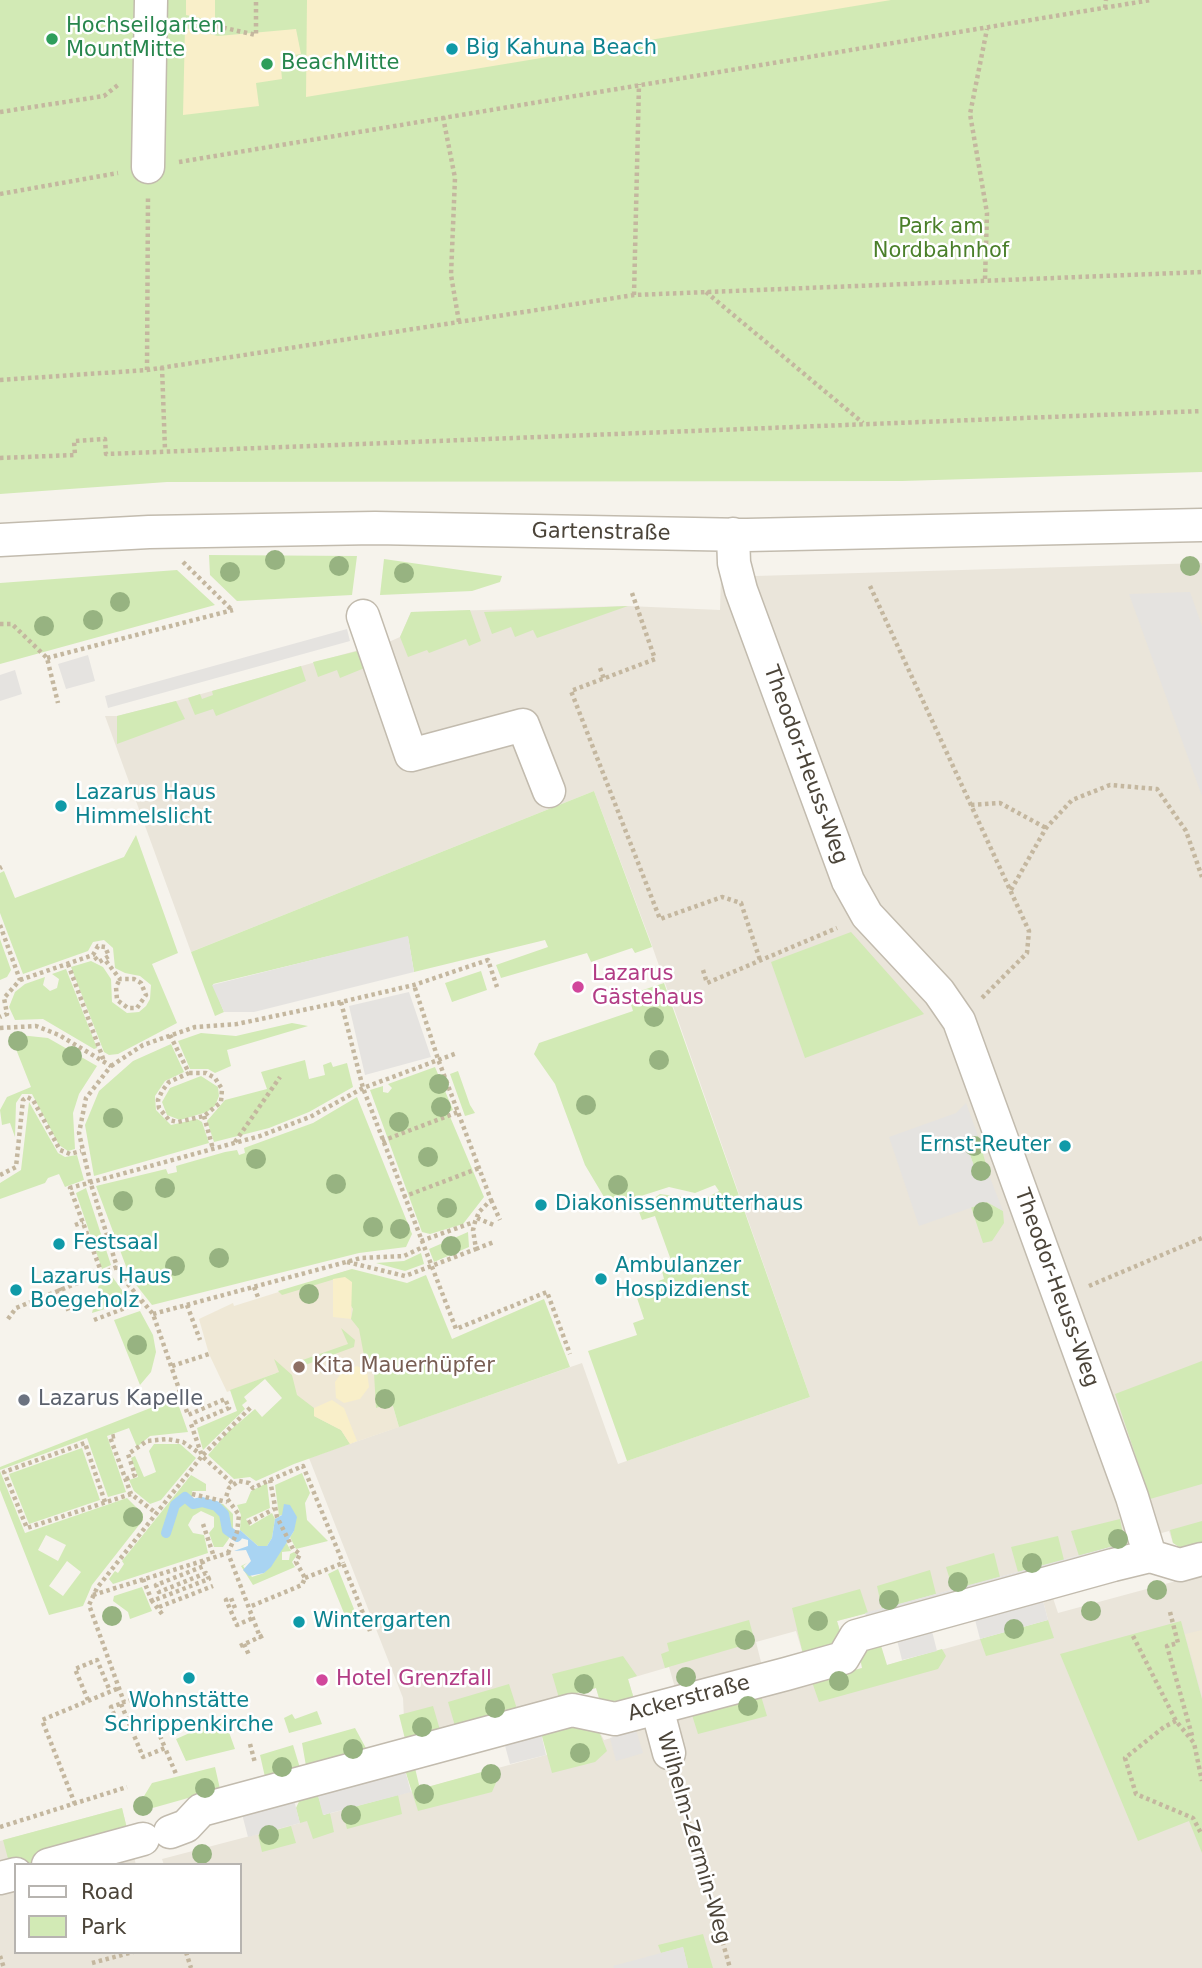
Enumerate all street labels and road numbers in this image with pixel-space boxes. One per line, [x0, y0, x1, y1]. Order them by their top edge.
street label: Gartenstraße [531, 519, 671, 547]
street label: Theodor-Heuss-Weg [757, 662, 853, 868]
street label: Theodor-Heuss-Weg [1008, 1185, 1104, 1391]
street label: Ackerstraße [625, 1671, 753, 1727]
street label: Wilhelm-Zermin-Weg [651, 1729, 735, 1947]

